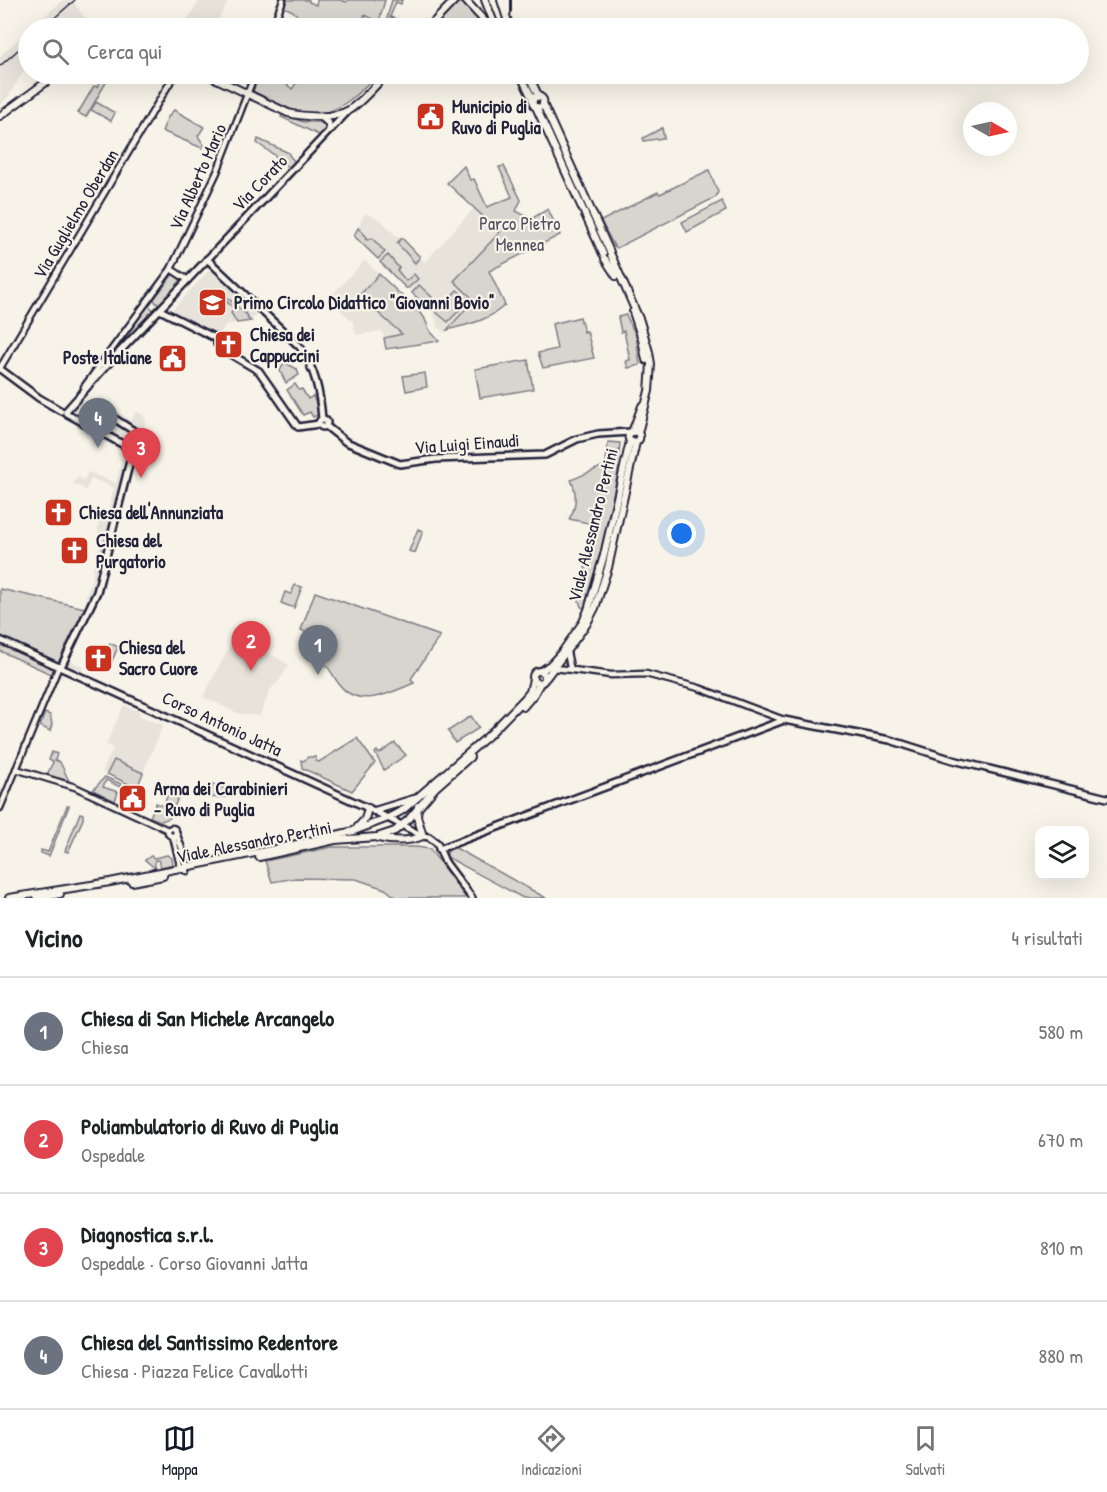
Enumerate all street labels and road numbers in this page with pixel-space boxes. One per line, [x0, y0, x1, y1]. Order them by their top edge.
street label: Via Alberto Mario [163, 120, 232, 234]
street label: Via Guglielmo Oberdan [27, 144, 124, 283]
street label: Via Corato [226, 149, 293, 216]
street label: Via Luigi Einaudi [414, 427, 520, 460]
street label: Viale Alessandro Pertini [561, 445, 624, 604]
street label: Corso Antonio Jatta [158, 685, 286, 762]
street label: Viale Alessandro Pertini [174, 814, 334, 869]

